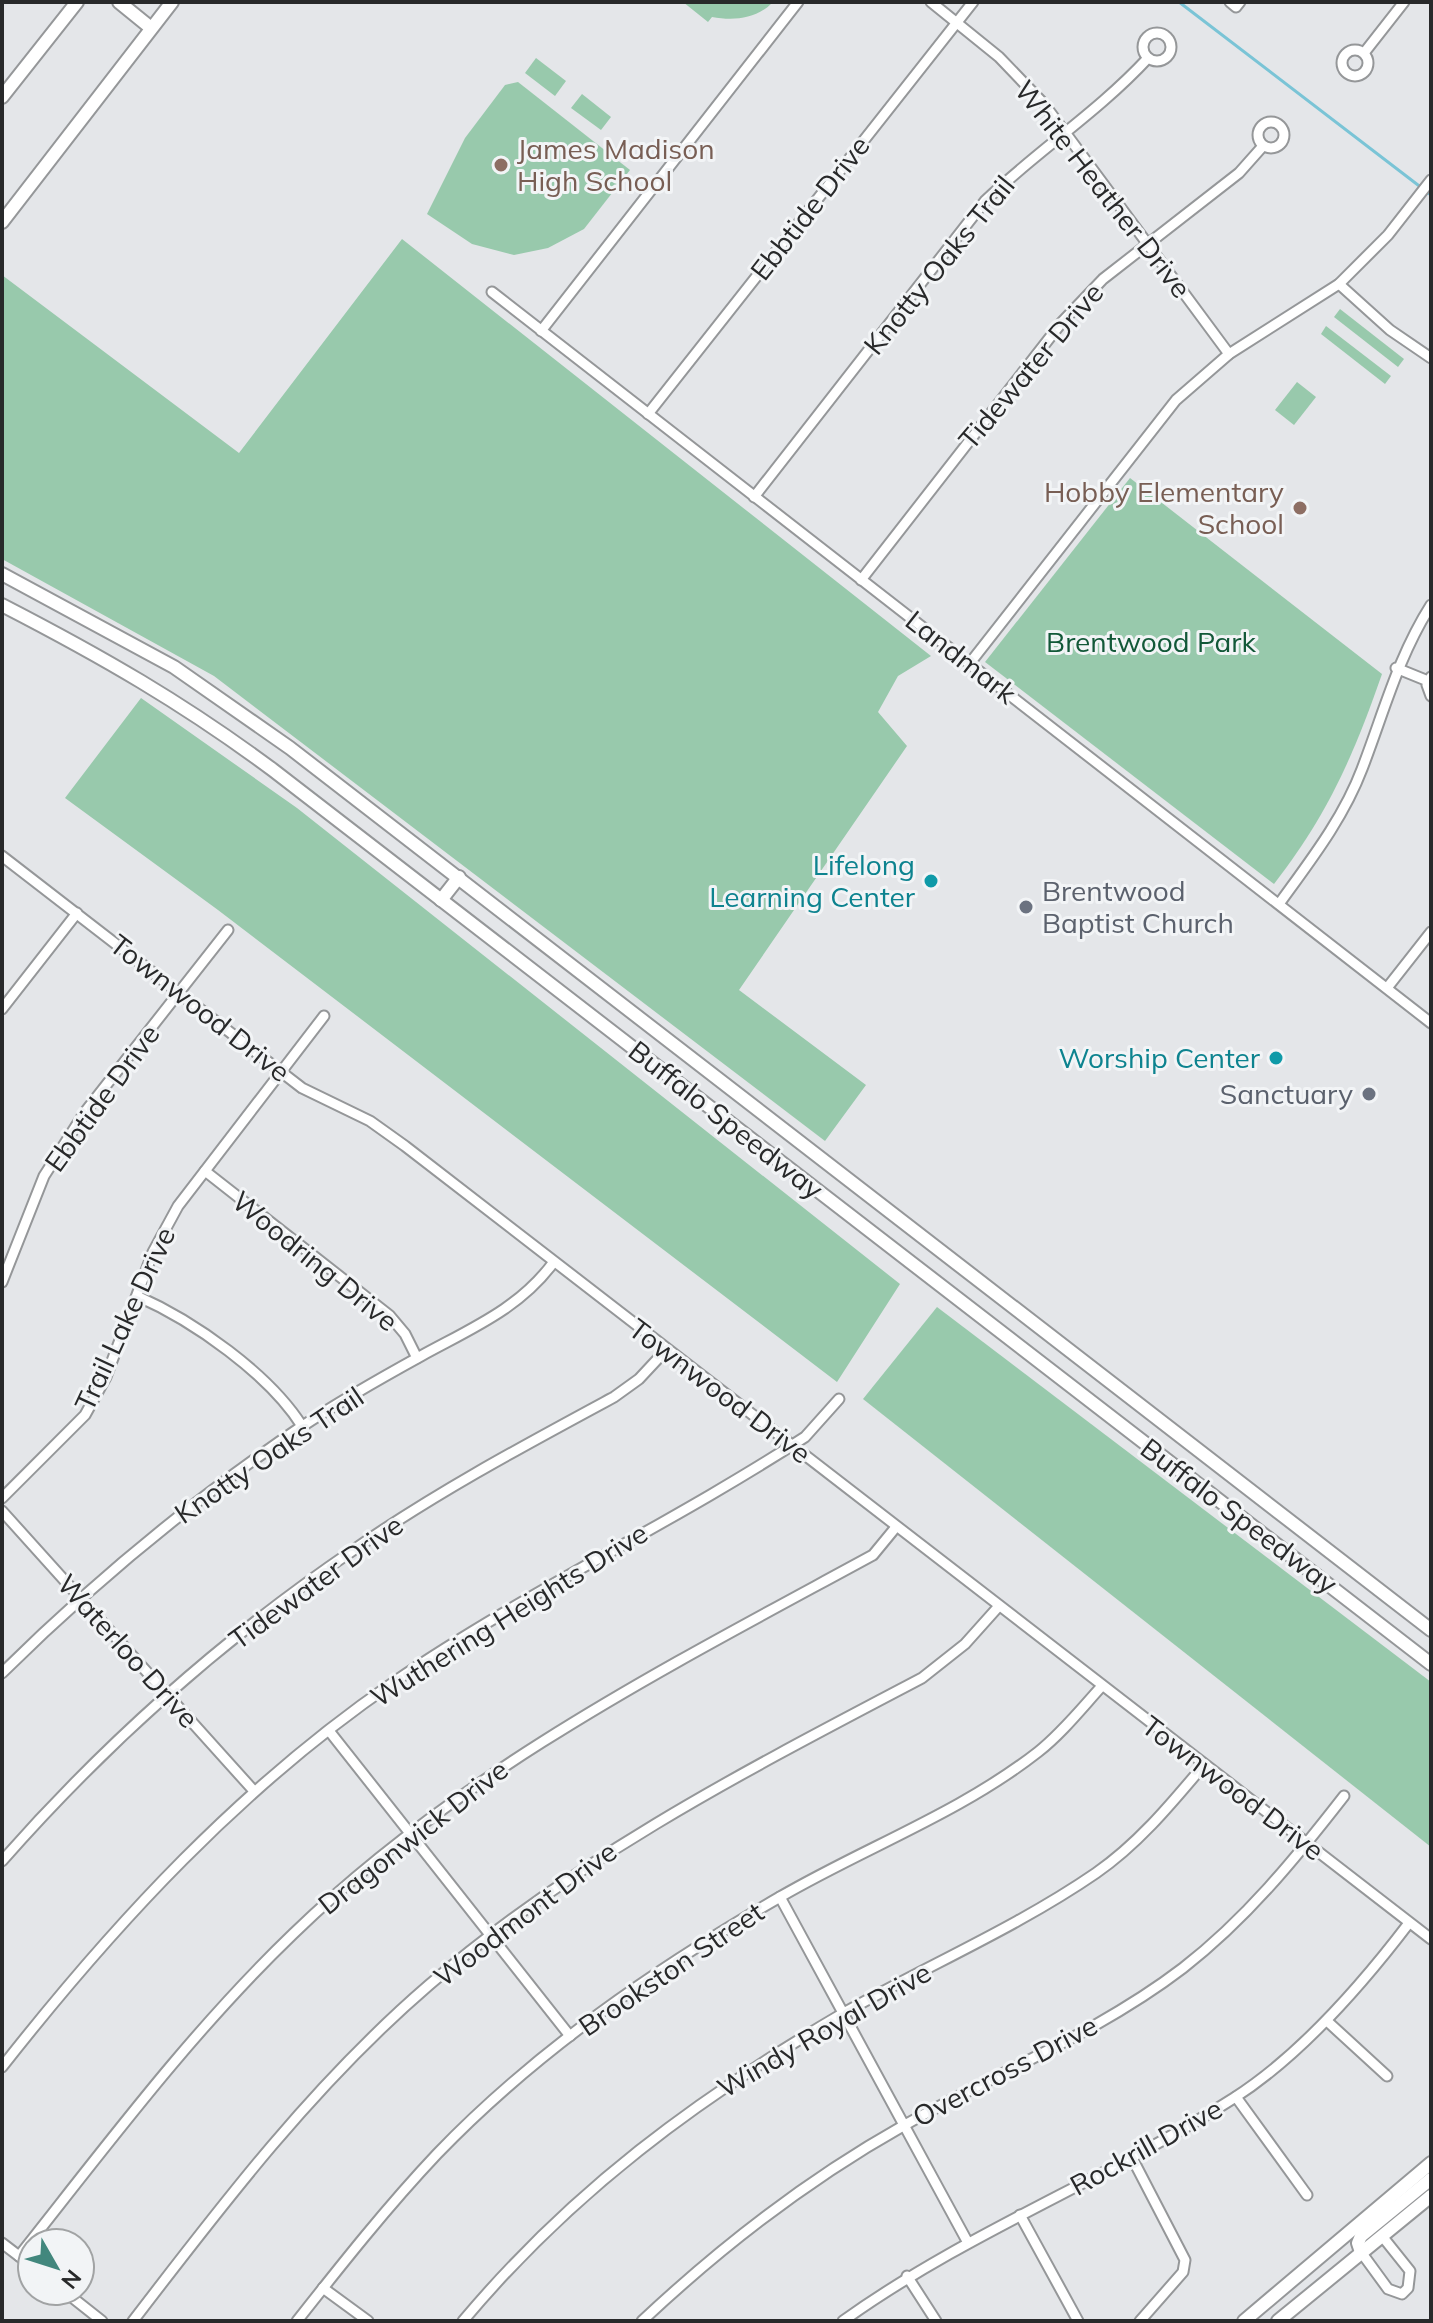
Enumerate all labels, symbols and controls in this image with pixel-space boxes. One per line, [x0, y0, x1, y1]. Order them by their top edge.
street label: White Heather Drive [1008, 73, 1199, 304]
street label: Ebbtide Drive [742, 129, 877, 287]
place label: James Madison High School [517, 131, 715, 198]
marker: James Madison High School [492, 156, 510, 174]
street label: Knotty Oaks Trail [856, 168, 1022, 361]
street label: Tidewater Drive [951, 275, 1110, 456]
place label: Hobby Elementary School [1044, 474, 1284, 541]
marker: Hobby Elementary School [1291, 499, 1309, 517]
street label: Landmark [899, 602, 1024, 711]
park label: Brentwood Park [1046, 624, 1256, 659]
place label: Lifelong Learning Center [709, 847, 916, 914]
marker: Lifelong Learning Center [922, 872, 940, 890]
place label: Brentwood Baptist Church [1042, 873, 1234, 940]
marker: Brentwood Baptist Church [1017, 898, 1035, 916]
street label: Townwood Drive [103, 926, 297, 1089]
street label: Ebbtide Drive [36, 1017, 167, 1178]
street label: Buffalo Speedway [622, 1033, 831, 1207]
place label: Worship Center [1059, 1040, 1261, 1075]
marker: Worship Center [1267, 1049, 1285, 1067]
place label: Sanctuary [1220, 1076, 1353, 1111]
marker: Sanctuary [1360, 1085, 1378, 1103]
street label: Woodring Drive [225, 1183, 405, 1338]
street label: Trail Lake Drive [67, 1221, 182, 1416]
street label: Townwood Drive [622, 1311, 818, 1470]
street label: Knotty Oaks Trail [168, 1378, 370, 1531]
street label: Buffalo Speedway [1134, 1430, 1345, 1601]
street label: Tidewater Drive [222, 1507, 409, 1656]
street label: Wuthering Heights Drive [364, 1515, 654, 1714]
street label: Waterloo Drive [50, 1567, 207, 1735]
street label: Townwood Drive [1135, 1708, 1331, 1867]
street label: Dragonwick Drive [311, 1752, 515, 1922]
street label: Woodmont Drive [426, 1833, 623, 1994]
street label: Brookston Street [572, 1894, 770, 2043]
street label: Windy Royal Drive [711, 1954, 937, 2105]
street label: Overcross Drive [906, 2007, 1103, 2134]
street label: Rockrill Drive [1064, 2090, 1228, 2203]
north arrow [16, 2227, 96, 2307]
text: N [55, 2264, 88, 2295]

